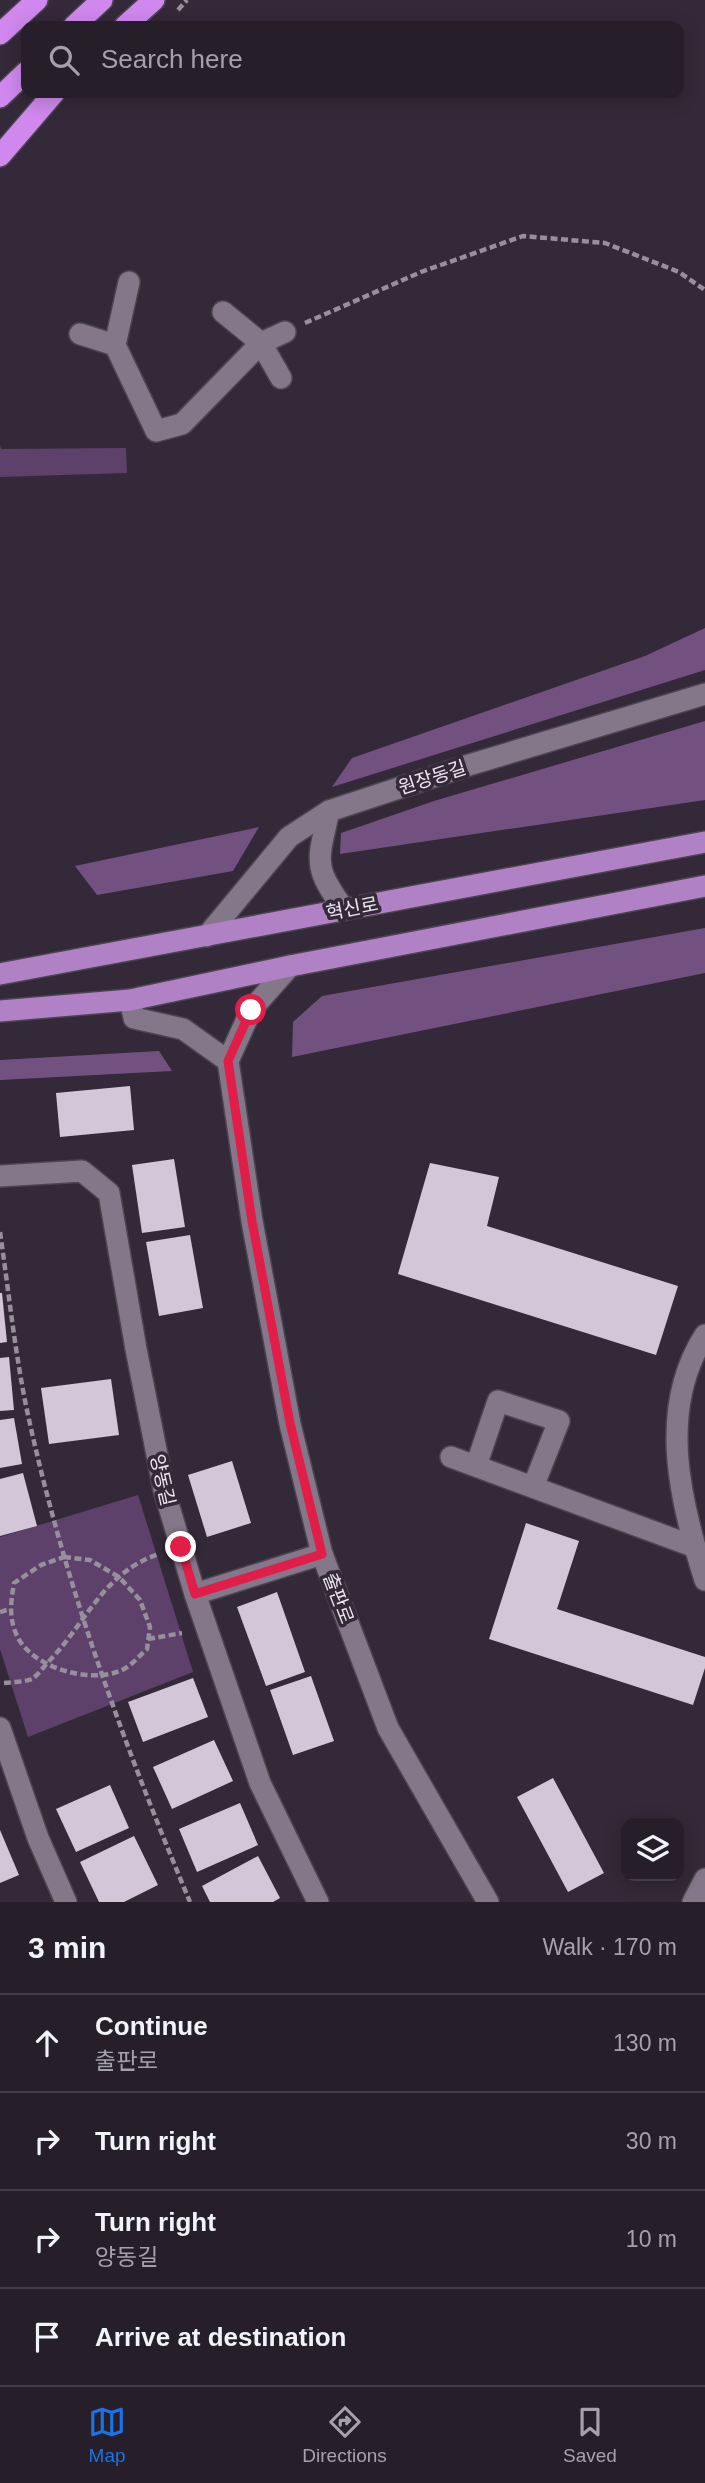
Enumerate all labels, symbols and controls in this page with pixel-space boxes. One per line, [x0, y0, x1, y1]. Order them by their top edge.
search box [21, 21, 684, 98]
icon: search [45, 41, 83, 79]
text: Search here [101, 44, 243, 74]
street label: 원장동길 [396, 757, 469, 798]
street label: 혁신로 [324, 893, 380, 924]
route start [235, 994, 266, 1025]
street label: 양동길 [146, 1452, 179, 1508]
route end [165, 1531, 196, 1562]
street label: 출판로 [319, 1570, 358, 1626]
map controls [621, 1818, 684, 1881]
button: layers [621, 1818, 684, 1881]
text: 3 min [28, 1931, 106, 1964]
text: Walk · 170 m [542, 1934, 677, 1960]
text: Continue [95, 2011, 208, 2041]
icon: ahead [28, 2024, 66, 2062]
text: 130 m [613, 2030, 677, 2056]
text: 출판로 [95, 2048, 158, 2074]
icon: right [28, 2122, 66, 2160]
text: Turn right [95, 2126, 216, 2156]
text: 30 m [626, 2128, 677, 2154]
text: Turn right [95, 2207, 216, 2237]
icon: right [28, 2220, 66, 2258]
text: 10 m [626, 2226, 677, 2252]
text: 양동길 [95, 2244, 158, 2270]
icon: arrive [28, 2318, 66, 2356]
text: Arrive at destination [95, 2322, 346, 2352]
tab: Map [88, 2403, 126, 2467]
tab: Directions [302, 2403, 387, 2467]
tab: Saved [563, 2403, 617, 2467]

